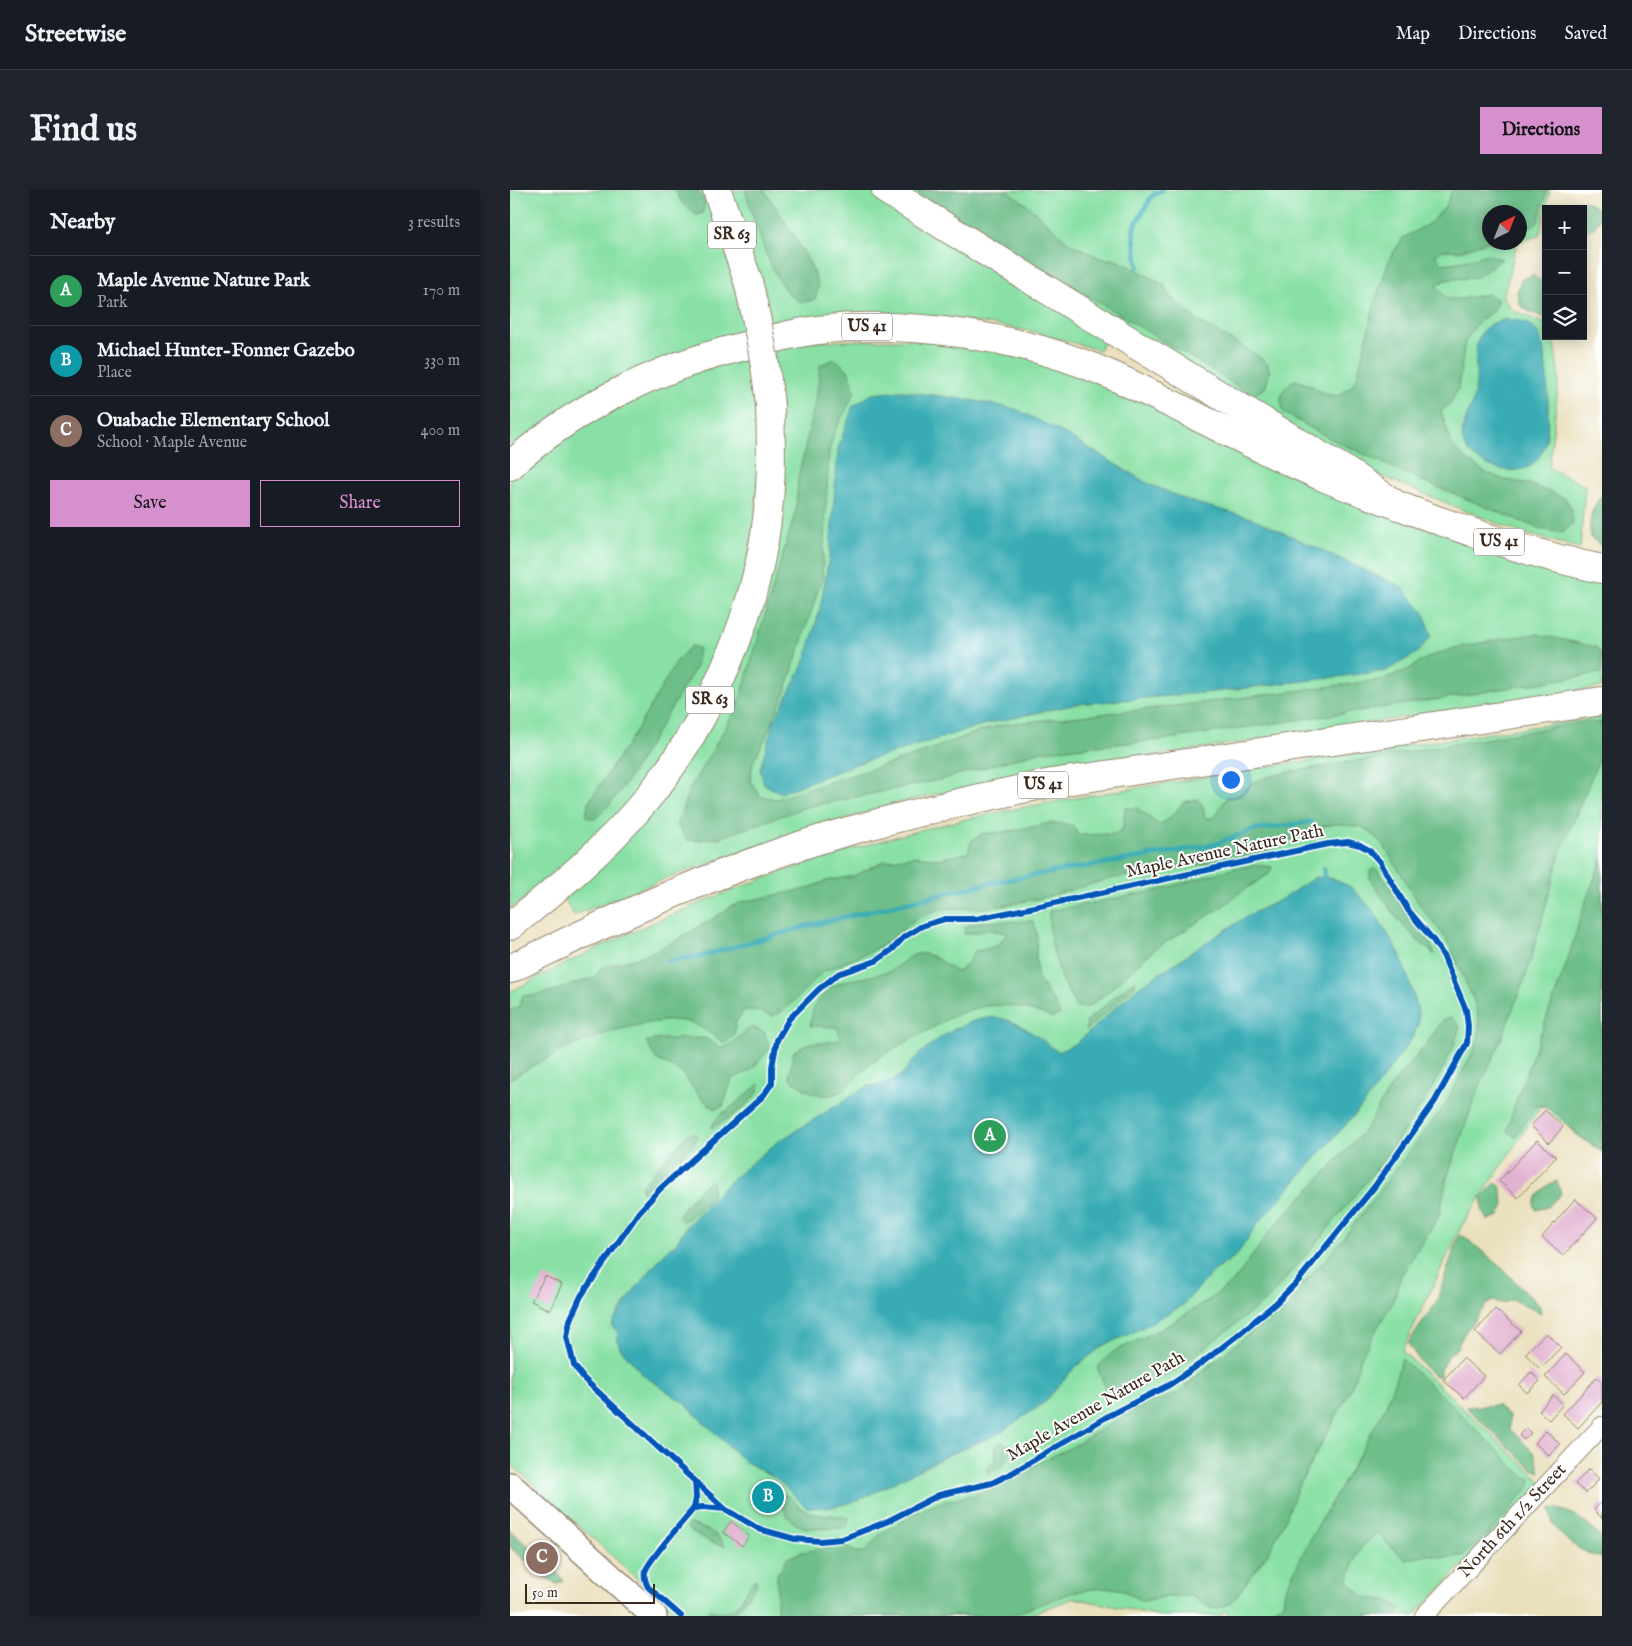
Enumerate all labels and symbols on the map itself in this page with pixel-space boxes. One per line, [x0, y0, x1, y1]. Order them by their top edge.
north arrow [1482, 205, 1527, 250]
road number: SR 63 [708, 222, 756, 248]
road number: US 41 [842, 314, 892, 340]
road number: US 41 [1474, 528, 1524, 556]
road number: SR 63 [686, 686, 734, 714]
your location [1218, 767, 1244, 793]
road number: US 41 [1018, 772, 1068, 798]
street label: Maple Avenue Nature Path [1124, 820, 1326, 884]
pin: A [974, 1117, 1006, 1155]
street label: Maple Avenue Nature Path [1003, 1346, 1189, 1467]
street label: North 6th 1/2 Street [1454, 1459, 1572, 1583]
pin: B [752, 1478, 784, 1516]
pin: C [526, 1539, 558, 1577]
scale bar [525, 1581, 655, 1604]

